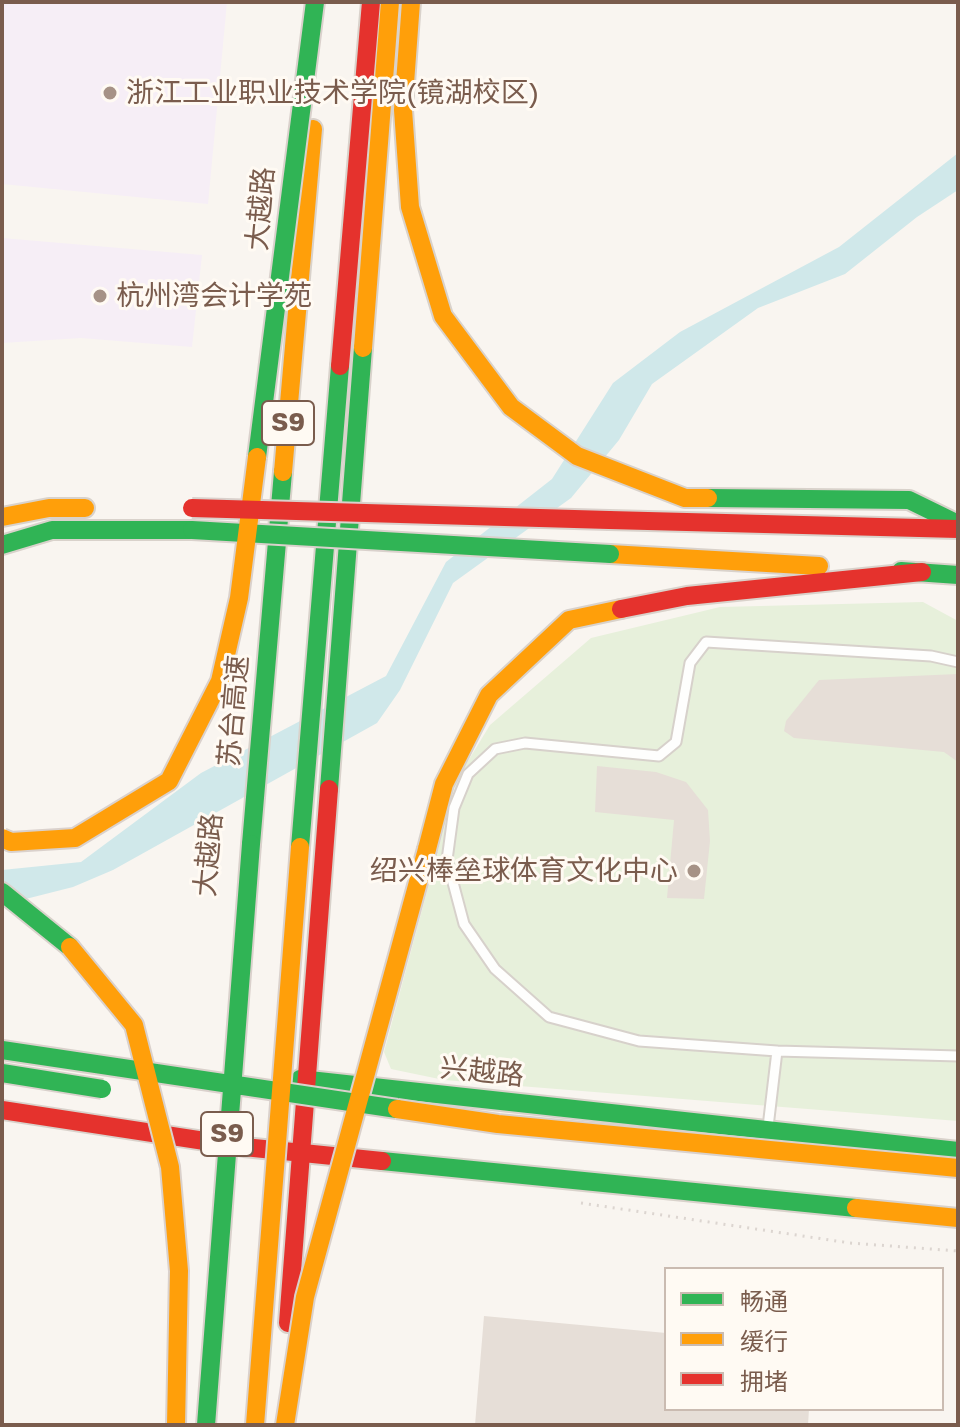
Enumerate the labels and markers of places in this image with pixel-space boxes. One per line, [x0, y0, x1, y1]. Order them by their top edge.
place label: 浙江工业职业技术学院(镜湖校区) [126, 76, 539, 110]
marker: 浙江工业职业技术学院(镜湖校区) [101, 84, 119, 102]
place label: 杭州湾会计学苑 [116, 279, 312, 313]
marker: 杭州湾会计学苑 [91, 287, 109, 305]
place label: 绍兴棒垒球体育文化中心 [370, 854, 678, 888]
marker: 绍兴棒垒球体育文化中心 [685, 862, 703, 880]

